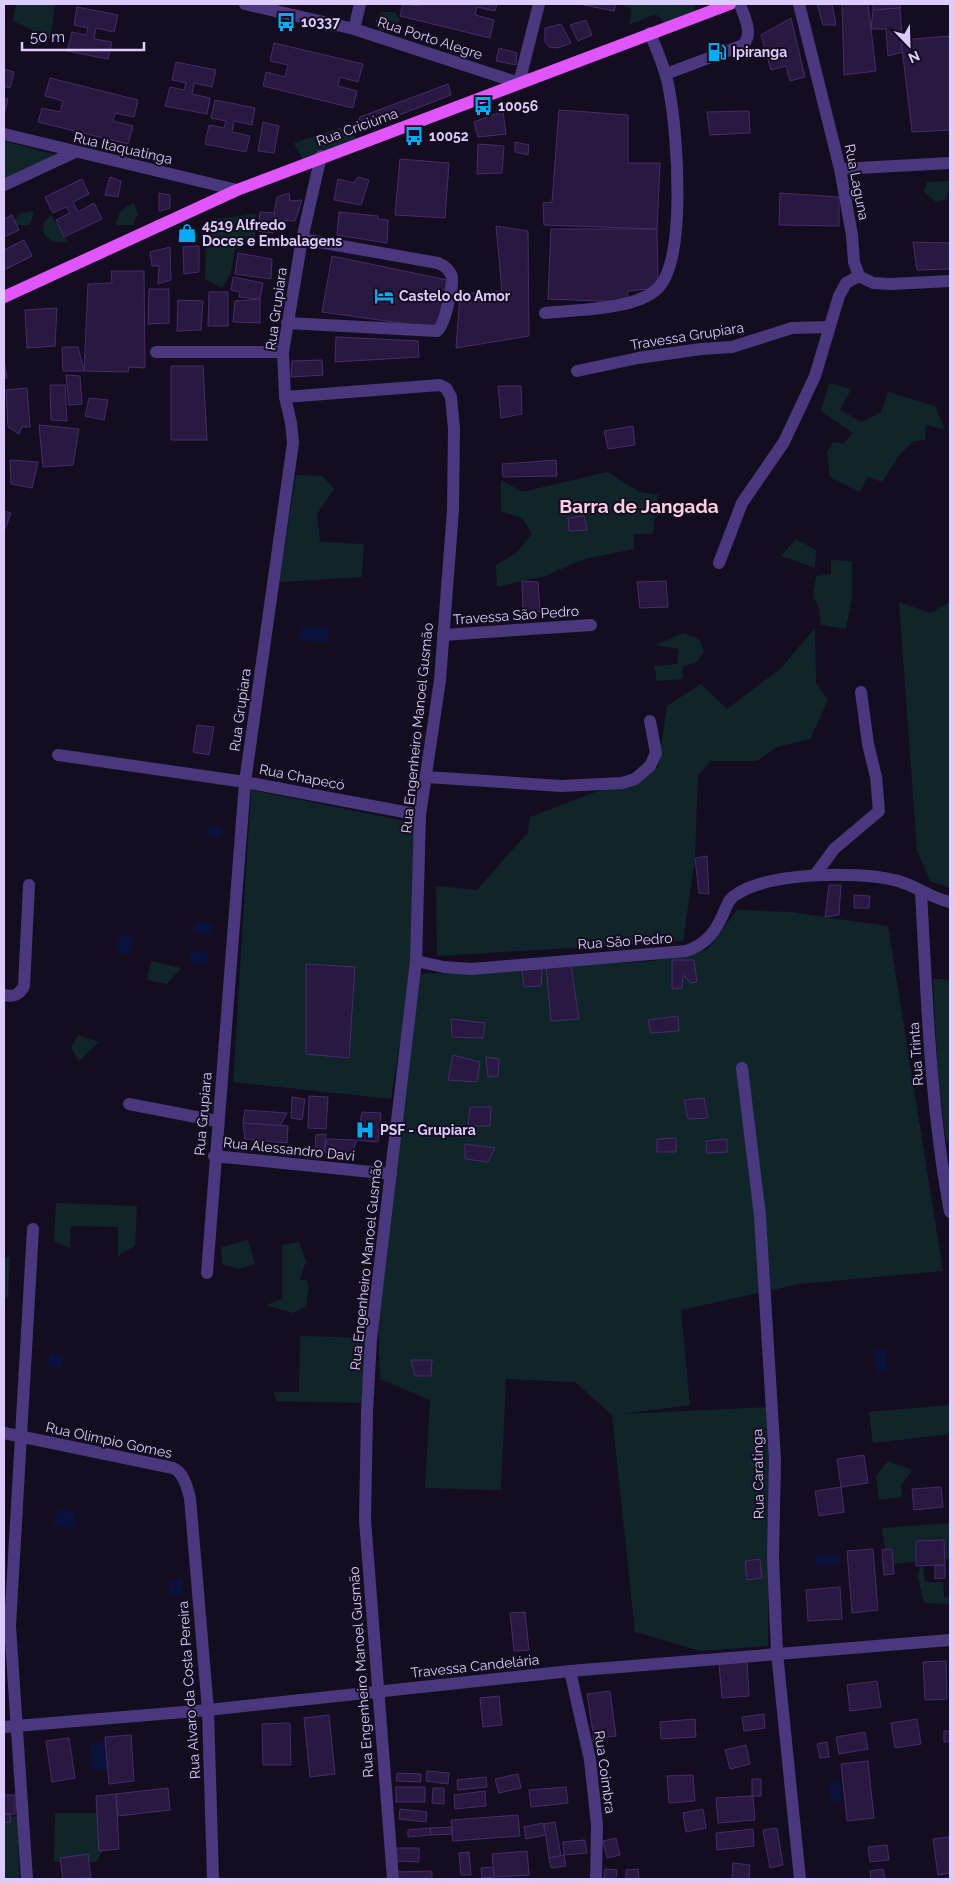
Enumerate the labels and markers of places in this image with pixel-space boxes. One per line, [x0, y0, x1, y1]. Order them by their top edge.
bus stop icon: 10337 [275, 11, 297, 33]
place label: 10337 [301, 14, 340, 30]
fuel station icon: Ipiranga [706, 41, 728, 63]
place label: Ipiranga [732, 44, 787, 60]
bus stop icon: 10056 [472, 95, 494, 117]
place label: 10056 [498, 98, 538, 114]
bus stop icon: 10052 [403, 125, 425, 147]
place label: 10052 [429, 128, 469, 144]
place label: 4519 Alfredo Doces e Embalagens [202, 217, 342, 249]
shop icon: 4519 Alfredo Doces e Embalagens [176, 222, 198, 244]
hotel icon: Castelo do Amor [373, 285, 395, 307]
place label: Castelo do Amor [399, 288, 511, 304]
hospital icon: PSF - Grupiara [354, 1119, 376, 1141]
place label: PSF - Grupiara [380, 1122, 476, 1138]

